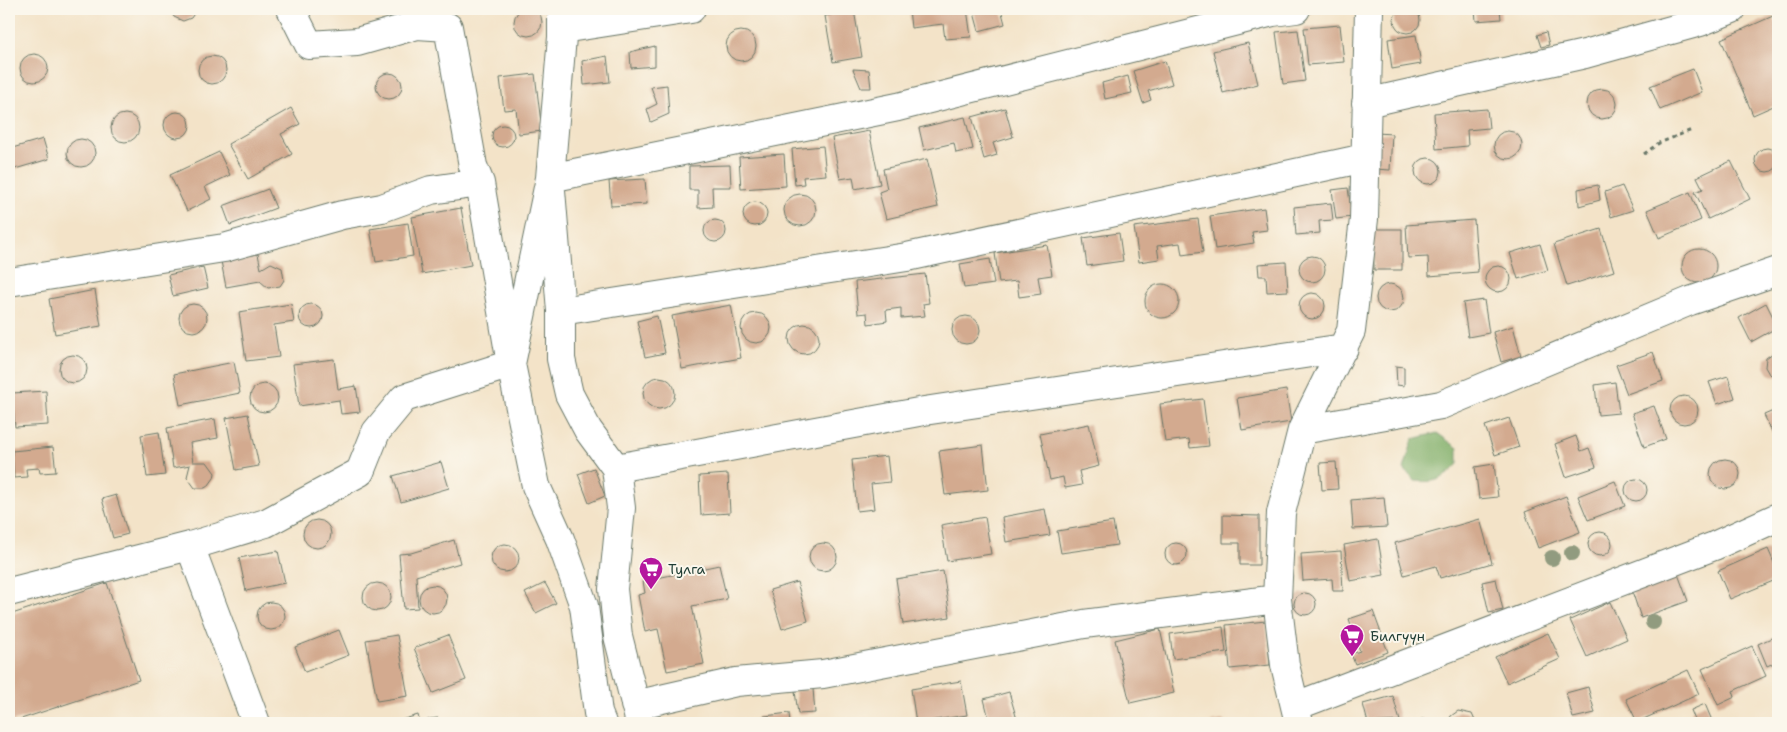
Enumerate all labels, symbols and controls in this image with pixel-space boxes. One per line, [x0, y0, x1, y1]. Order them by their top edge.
supermarket icon: Тулга [638, 556, 664, 590]
place label: Тулга [668, 560, 705, 578]
supermarket icon: Билгүүн [1339, 623, 1365, 657]
place label: Билгүүн [1370, 627, 1425, 645]

